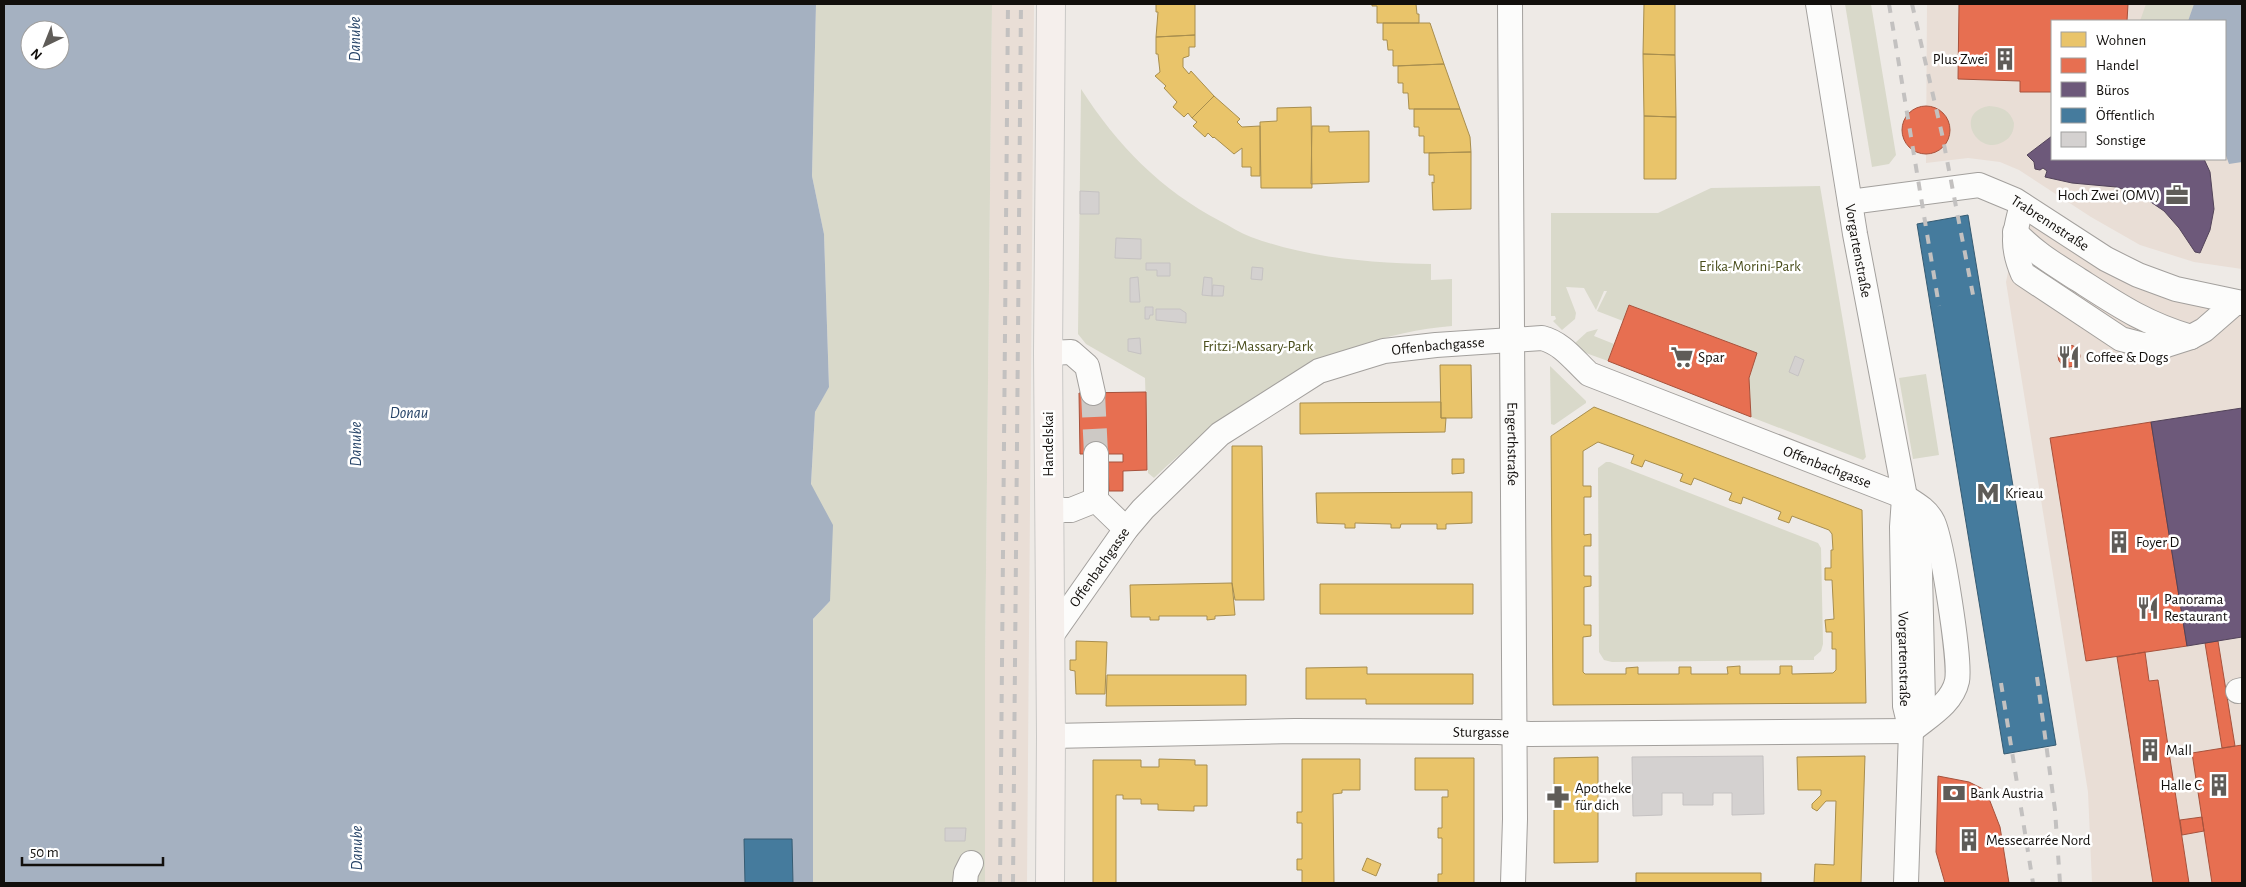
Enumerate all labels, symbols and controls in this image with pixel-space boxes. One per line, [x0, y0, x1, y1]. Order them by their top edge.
water label: Danube [347, 16, 363, 62]
north arrow [20, 20, 70, 70]
legend [2051, 20, 2226, 160]
text: Wohnen [2096, 33, 2146, 48]
text: N [28, 45, 45, 62]
building icon: Plus Zwei [1992, 46, 2018, 72]
place label: Plus Zwei [1933, 52, 1988, 67]
text: Handel [2096, 58, 2139, 73]
text: Büros [2096, 83, 2129, 98]
text: Öffentlich [2096, 106, 2155, 123]
text: Sonstige [2096, 133, 2146, 148]
office icon: Hoch Zwei (OMV) [2164, 182, 2190, 208]
place label: Hoch Zwei (OMV) [2058, 188, 2160, 203]
street label: Trabrennstraße [2008, 192, 2092, 254]
street label: Vorgartenstraße [1843, 203, 1874, 299]
park label: Erika-Morini-Park [1699, 259, 1801, 274]
street label: Offenbachgasse [1391, 334, 1485, 358]
park label: Fritzi-Massary-Park [1203, 339, 1314, 354]
supermarket icon: Spar [1669, 344, 1695, 370]
restaurant icon: Coffee & Dogs [2056, 344, 2082, 370]
place label: Spar [1698, 350, 1724, 365]
place label: Coffee & Dogs [2086, 350, 2168, 365]
street label: Engerthstraße [1505, 402, 1520, 486]
water label: Donau [390, 405, 428, 421]
street label: Handelskai [1041, 411, 1056, 477]
water label: Danube [348, 421, 364, 467]
street label: Offenbachgasse [1781, 443, 1874, 491]
metro station icon: Krieau [1975, 480, 2001, 506]
place label: Krieau [2005, 486, 2043, 501]
street label: Offenbachgasse [1066, 525, 1132, 610]
building icon: Foyer D [2106, 529, 2132, 555]
place label: Foyer D [2136, 535, 2180, 550]
place label: Panorama Restaurant [2164, 592, 2228, 624]
restaurant icon: Panorama Restaurant [2135, 595, 2161, 621]
street label: Vorgartenstraße [1896, 611, 1913, 707]
street label: Sturgasse [1453, 724, 1510, 740]
building icon: Mall [2137, 737, 2163, 763]
place label: Mall [2166, 743, 2192, 758]
building icon: Halle C [2206, 772, 2232, 798]
place label: Halle C [2161, 778, 2202, 793]
bank icon: Bank Austria [1941, 780, 1967, 806]
place label: Apotheke für dich [1575, 781, 1631, 813]
pharmacy icon: Apotheke für dich [1545, 784, 1571, 810]
place label: Bank Austria [1970, 786, 2044, 801]
water label: Danube [349, 825, 365, 871]
building icon: Messecarrée Nord [1956, 827, 1982, 853]
place label: Messecarrée Nord [1986, 833, 2091, 848]
scale bar [22, 834, 164, 866]
text: 50 m [30, 845, 59, 860]

